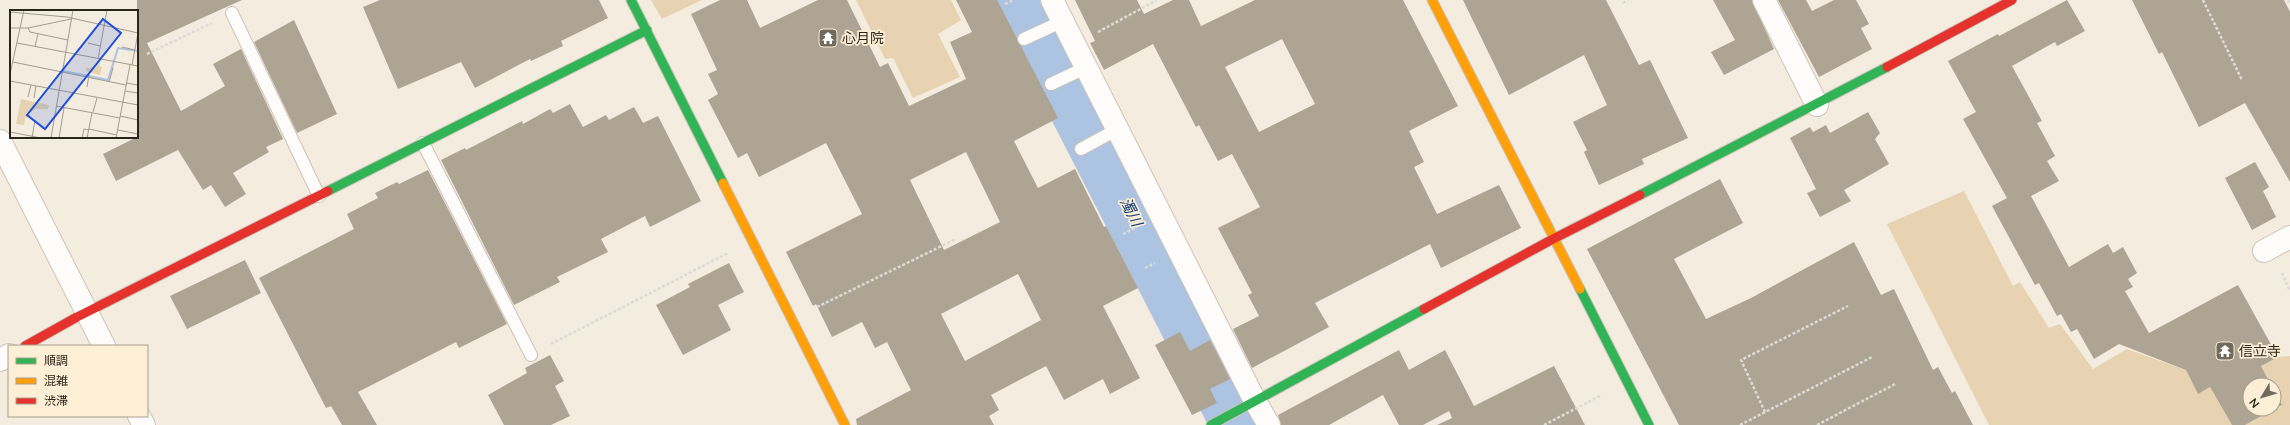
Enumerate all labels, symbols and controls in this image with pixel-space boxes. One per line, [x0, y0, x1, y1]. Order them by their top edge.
inset map [10, 10, 138, 138]
temple icon: 心月院 [817, 27, 839, 49]
place label: 心月院 [842, 29, 884, 46]
water label: 濁川 [1117, 194, 1148, 231]
temple icon: 信立寺 [2214, 340, 2236, 362]
place label: 信立寺 [2239, 342, 2281, 359]
legend [8, 345, 148, 417]
text: 順調 [44, 353, 68, 368]
text: 混雑 [44, 373, 68, 388]
north arrow [2242, 377, 2282, 417]
text: 渋滞 [44, 393, 68, 408]
text: N [2246, 396, 2261, 411]

